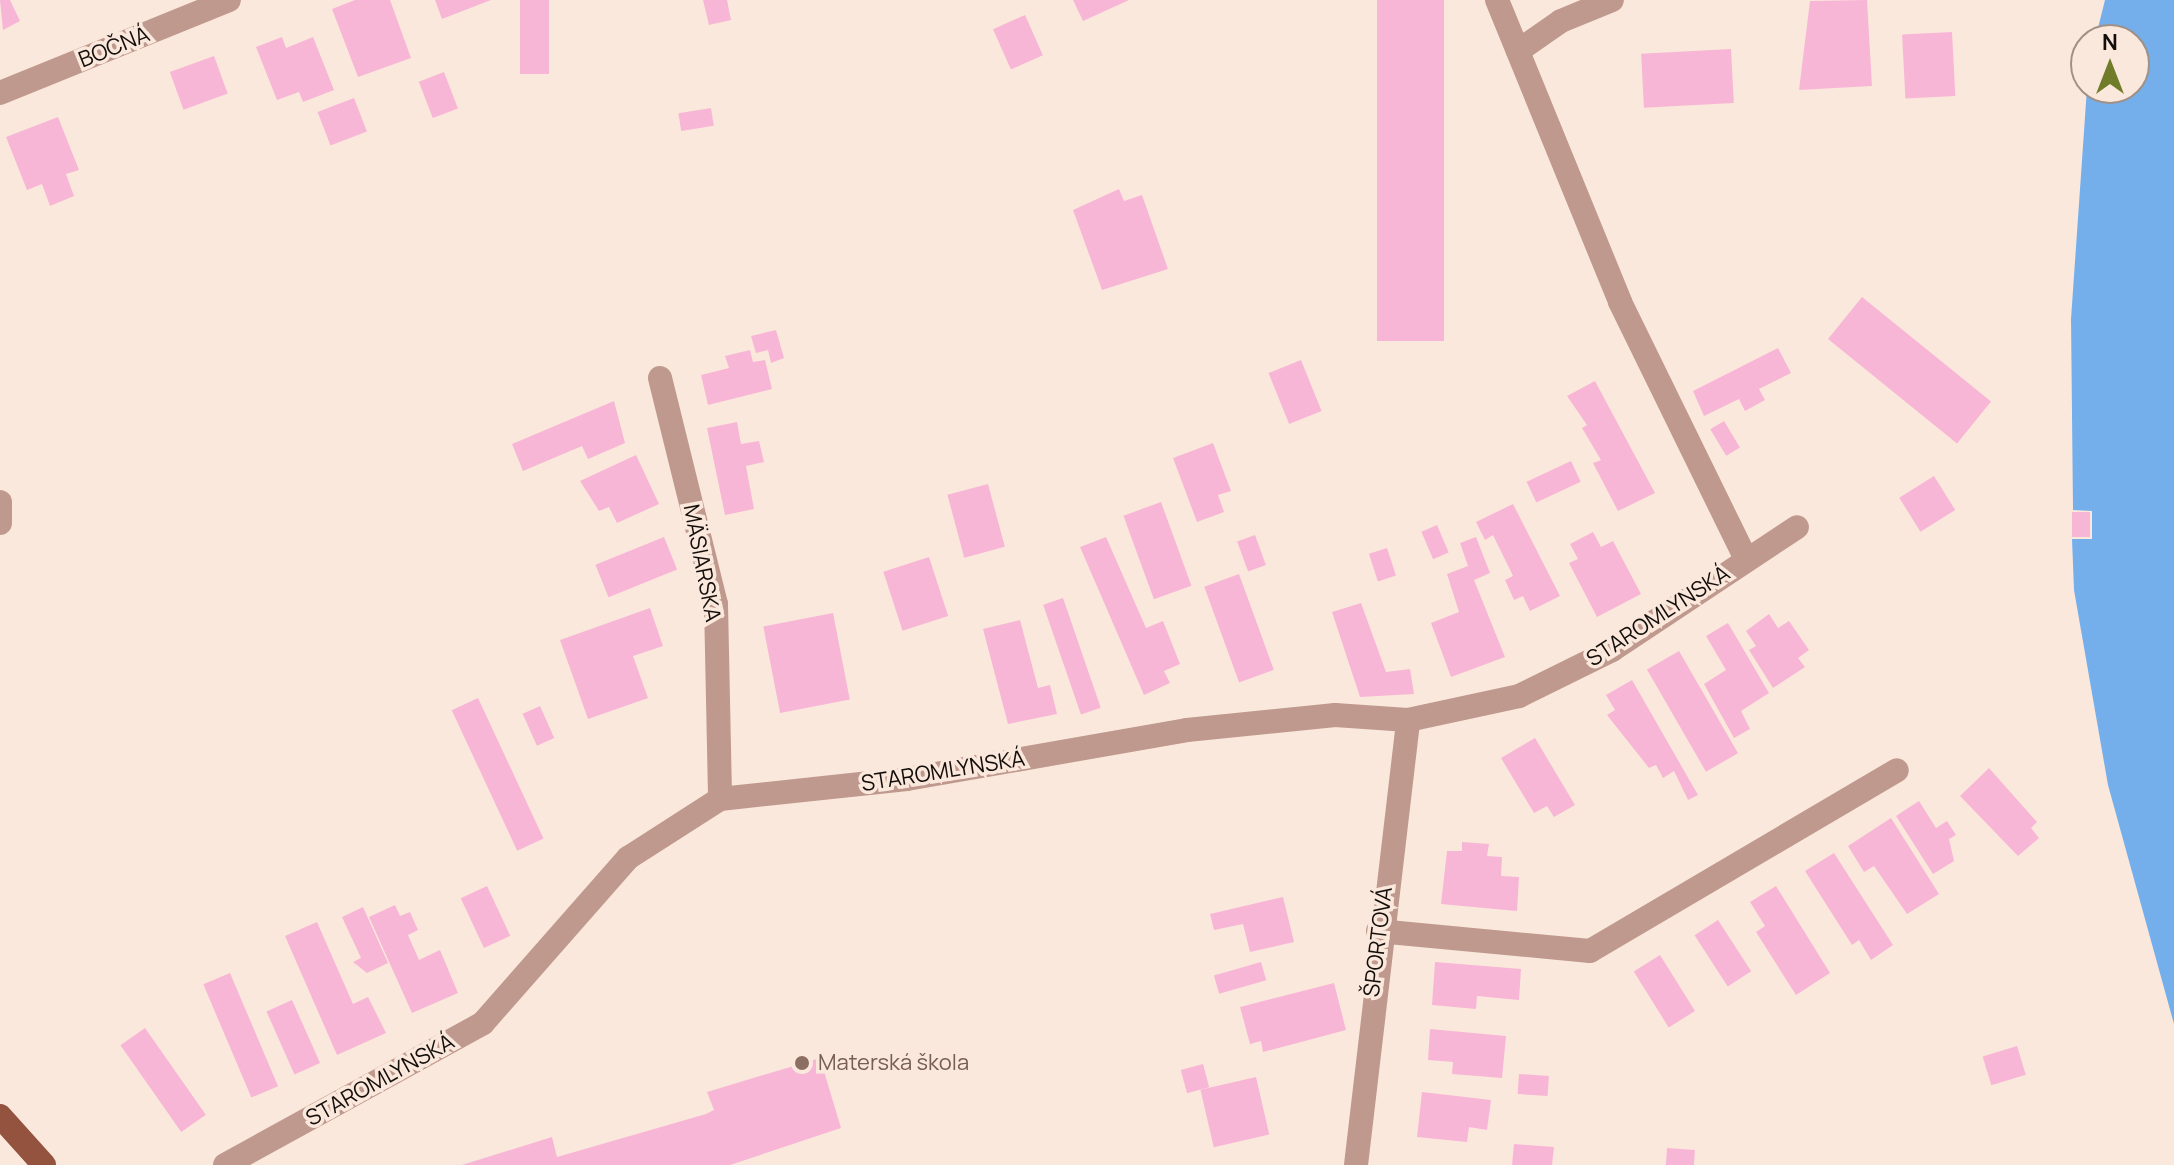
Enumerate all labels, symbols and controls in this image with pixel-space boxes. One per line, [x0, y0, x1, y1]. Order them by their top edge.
street label: BOČNÁ [75, 21, 153, 73]
north arrow [2070, 24, 2150, 104]
text: N [2102, 27, 2118, 57]
street label: MÄSIARSKA [678, 502, 726, 624]
street label: STAROMLYNSKÁ [1581, 560, 1735, 672]
street label: STAROMLYNSKÁ [859, 745, 1027, 797]
street label: ŠPORTOVÁ [1358, 885, 1398, 999]
street label: STAROMLYNSKÁ [301, 1028, 459, 1132]
place label: Materská škola [818, 1050, 969, 1076]
marker: Materská škola [793, 1054, 811, 1072]

